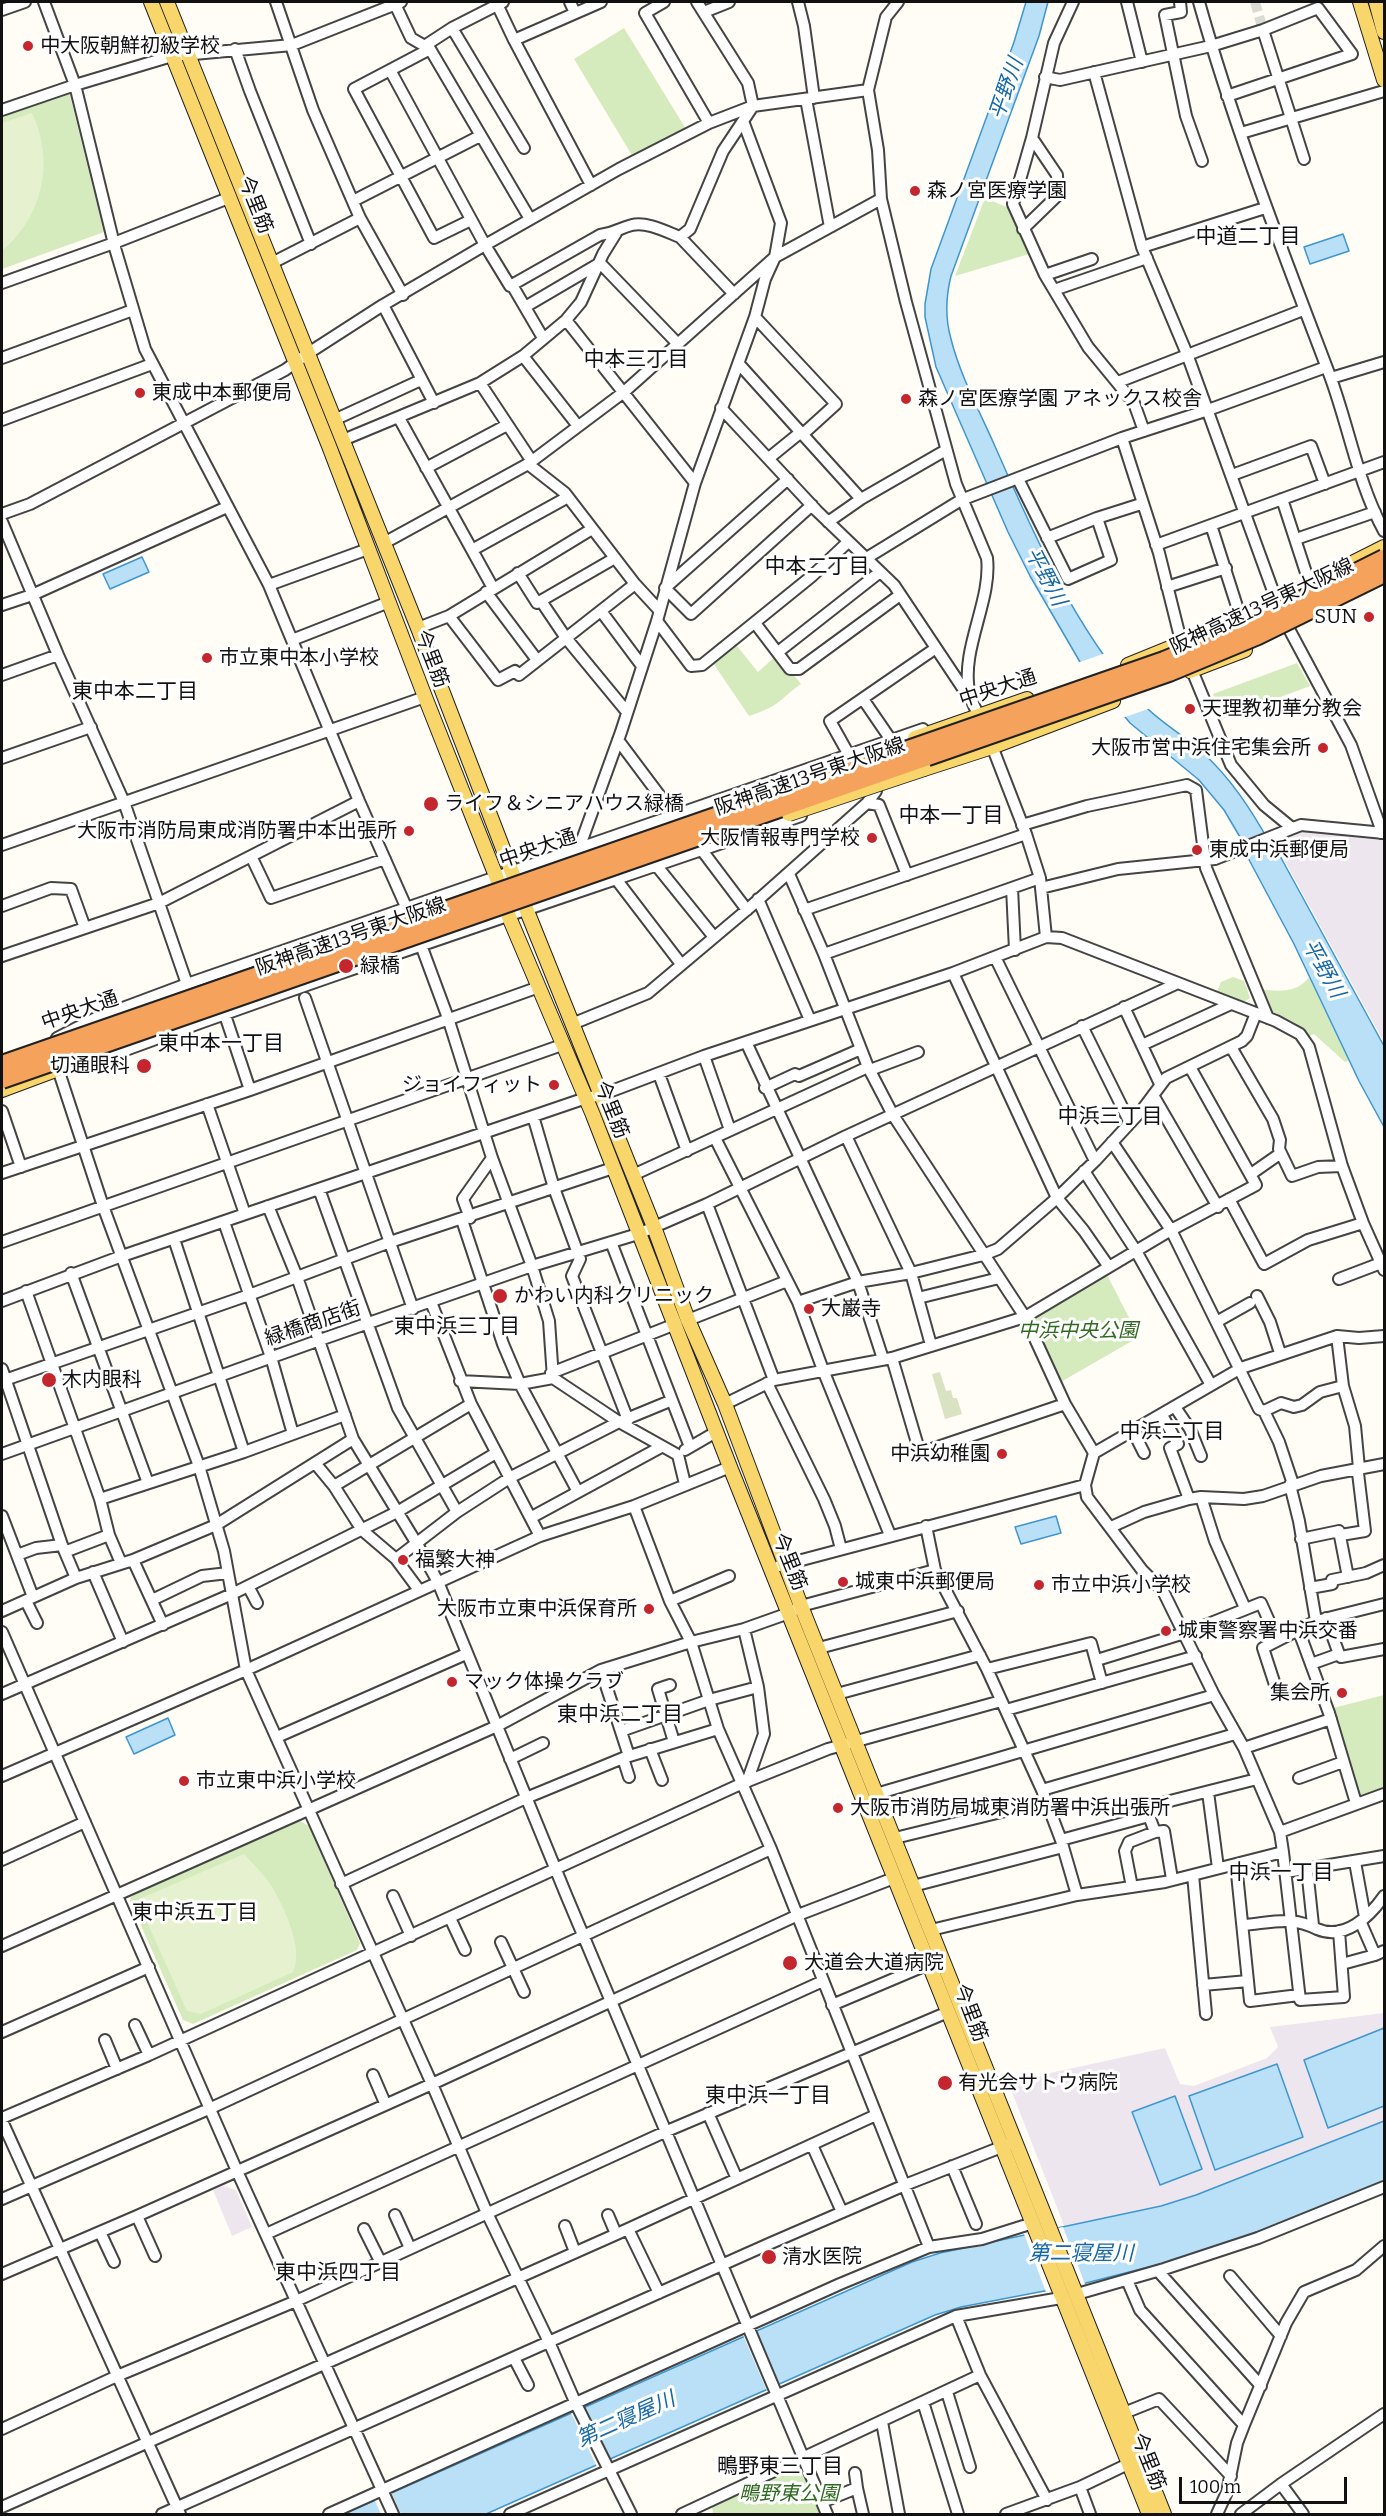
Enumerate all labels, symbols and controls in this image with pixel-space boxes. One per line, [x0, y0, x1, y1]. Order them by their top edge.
place label: 中大阪朝鮮初級学校 [40, 34, 220, 58]
marker: 中大阪朝鮮初級学校 [21, 39, 35, 53]
water label: 平野川 [985, 55, 1029, 123]
street label: 今里筋 [233, 173, 277, 237]
place label: 森ノ宮医療学園 [927, 179, 1067, 203]
marker: 森ノ宮医療学園 [908, 184, 922, 198]
district label: 中道二丁目 [1196, 224, 1300, 250]
district label: 中本三丁目 [584, 347, 688, 373]
place label: 東成中本郵便局 [152, 381, 292, 405]
marker: 東成中本郵便局 [133, 386, 147, 400]
place label: 森ノ宮医療学園 アネックス校舎 [918, 387, 1202, 411]
marker: 森ノ宮医療学園 アネックス校舎 [899, 392, 913, 406]
water label: 平野川 [1019, 543, 1071, 611]
district label: 中本二丁目 [765, 554, 869, 580]
street label: 阪神高速13号東大阪線 [1167, 554, 1357, 660]
place label: SUN [1314, 605, 1357, 629]
marker: SUN [1362, 610, 1376, 624]
street label: 今里筋 [409, 627, 453, 691]
place label: 市立東中本小学校 [219, 646, 379, 670]
marker: 市立東中本小学校 [200, 651, 214, 665]
street label: 中央大通 [956, 665, 1040, 713]
district label: 東中本二丁目 [72, 679, 198, 705]
place label: 天理教初華分教会 [1202, 697, 1362, 721]
marker: 天理教初華分教会 [1183, 702, 1197, 716]
street label: 阪神高速13号東大阪線 [712, 733, 908, 821]
place label: 大阪市営中浜住宅集会所 [1091, 736, 1311, 760]
marker: 大阪市営中浜住宅集会所 [1316, 741, 1330, 755]
place label: ライフ＆シニアハウス緑橋 [444, 792, 684, 816]
marker: ライフ＆シニアハウス緑橋 [422, 795, 440, 813]
district label: 中本一丁目 [899, 803, 1003, 829]
place label: 大阪市消防局東成消防署中本出張所 [77, 819, 397, 843]
marker: 大阪市消防局東成消防署中本出張所 [402, 824, 416, 838]
street label: 中央大通 [496, 825, 580, 873]
place label: 大阪情報専門学校 [700, 826, 860, 850]
marker: 大阪情報専門学校 [865, 831, 879, 845]
place label: 東成中浜郵便局 [1209, 838, 1349, 862]
marker: 東成中浜郵便局 [1190, 843, 1204, 857]
street label: 阪神高速13号東大阪線 [253, 893, 449, 981]
water label: 平野川 [1297, 935, 1349, 1003]
place label: 緑橋 [360, 954, 400, 978]
marker: 緑橋 [337, 957, 355, 975]
street label: 中央大通 [38, 987, 122, 1035]
district label: 東中本一丁目 [158, 1031, 284, 1057]
place label: 切通眼科 [50, 1054, 130, 1078]
marker: 切通眼科 [135, 1057, 153, 1075]
place label: ジョイフィット [402, 1073, 542, 1097]
marker: ジョイフィット [547, 1078, 561, 1092]
street label: 今里筋 [589, 1078, 633, 1142]
district label: 中浜三丁目 [1058, 1104, 1162, 1130]
place label: かわい内科クリニック [514, 1284, 714, 1308]
marker: かわい内科クリニック [491, 1287, 509, 1305]
street label: 緑橋商店街 [262, 1296, 364, 1352]
place label: 大巌寺 [821, 1297, 881, 1321]
marker: 大巌寺 [802, 1302, 816, 1316]
district label: 東中浜三丁目 [394, 1314, 520, 1340]
park label: 中浜中央公園 [1018, 1319, 1138, 1343]
place label: 木内眼科 [62, 1368, 142, 1392]
marker: 木内眼科 [40, 1371, 58, 1389]
district label: 中浜二丁目 [1120, 1419, 1224, 1445]
place label: 中浜幼稚園 [890, 1442, 990, 1466]
marker: 中浜幼稚園 [995, 1447, 1009, 1461]
street label: 今里筋 [767, 1530, 811, 1594]
place label: 福繁大神 [415, 1548, 495, 1572]
marker: 福繁大神 [396, 1553, 410, 1567]
place label: 城東中浜郵便局 [855, 1570, 995, 1594]
place label: 市立中浜小学校 [1051, 1573, 1191, 1597]
marker: 城東中浜郵便局 [836, 1575, 850, 1589]
marker: 市立中浜小学校 [1032, 1578, 1046, 1592]
place label: 大阪市立東中浜保育所 [437, 1597, 637, 1621]
marker: 大阪市立東中浜保育所 [642, 1602, 656, 1616]
place label: 城東警察署中浜交番 [1178, 1619, 1358, 1643]
marker: 城東警察署中浜交番 [1159, 1624, 1173, 1638]
place label: マック体操クラブ [464, 1670, 624, 1694]
marker: マック体操クラブ [445, 1675, 459, 1689]
place label: 集会所 [1270, 1681, 1330, 1705]
marker: 集会所 [1335, 1686, 1349, 1700]
district label: 東中浜二丁目 [557, 1702, 683, 1728]
place label: 市立東中浜小学校 [196, 1769, 356, 1793]
marker: 市立東中浜小学校 [177, 1774, 191, 1788]
place label: 大阪市消防局城東消防署中浜出張所 [850, 1796, 1170, 1820]
marker: 大阪市消防局城東消防署中浜出張所 [831, 1801, 845, 1815]
district label: 中浜一丁目 [1229, 1860, 1333, 1886]
district label: 東中浜五丁目 [132, 1900, 258, 1926]
place label: 大道会大道病院 [804, 1951, 944, 1975]
marker: 大道会大道病院 [781, 1954, 799, 1972]
street label: 今里筋 [948, 1981, 992, 2045]
place label: 有光会サトウ病院 [958, 2071, 1118, 2095]
marker: 有光会サトウ病院 [936, 2074, 954, 2092]
district label: 東中浜一丁目 [705, 2083, 831, 2109]
water label: 第二寝屋川 [1029, 2241, 1133, 2267]
place label: 清水医院 [782, 2245, 862, 2269]
marker: 清水医院 [760, 2248, 778, 2266]
district label: 東中浜四丁目 [275, 2260, 401, 2286]
water label: 第二寝屋川 [573, 2387, 679, 2453]
street label: 今里筋 [1126, 2430, 1170, 2494]
district label: 鴫野東三丁目 [717, 2454, 843, 2480]
scale bar [1182, 2465, 1350, 2503]
text: 100 m [1190, 2476, 1241, 2498]
park label: 鴫野東公園 [739, 2482, 839, 2506]

